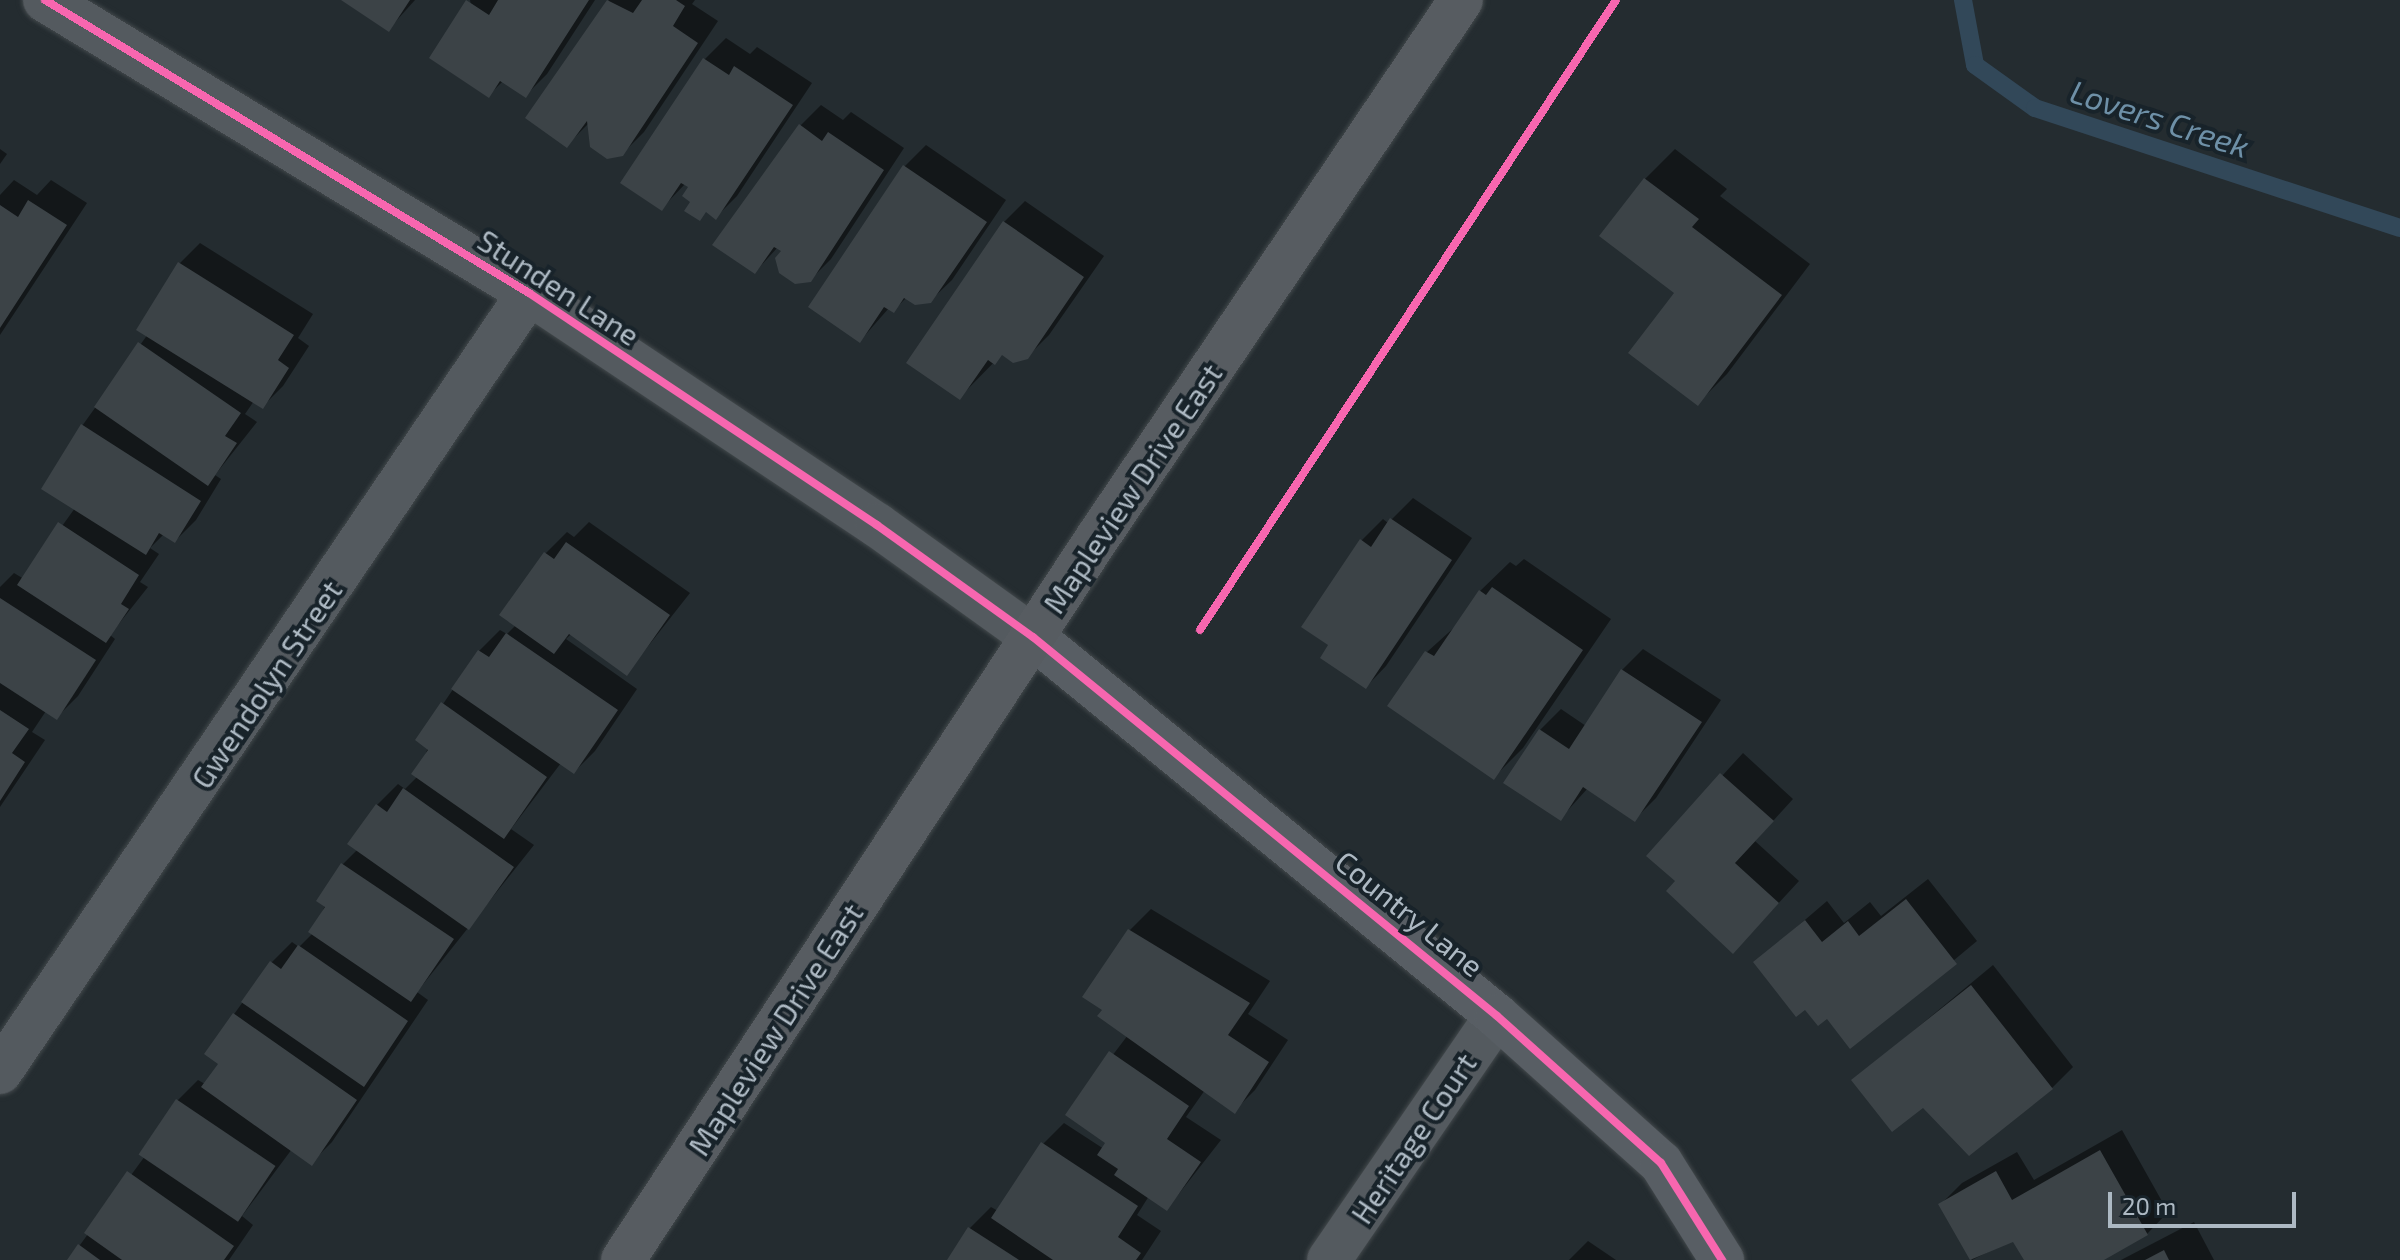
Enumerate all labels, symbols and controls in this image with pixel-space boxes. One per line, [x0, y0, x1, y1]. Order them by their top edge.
water label: Lovers Creek [2066, 71, 2254, 165]
street label: Stunden Lane [471, 221, 647, 353]
street label: Mapleview Drive East [1035, 356, 1229, 620]
street label: Gwendolyn Street [183, 573, 349, 795]
street label: Country Lane [1329, 842, 1491, 984]
street label: Mapleview Drive East [680, 896, 870, 1162]
street label: Heritage Court [1343, 1046, 1483, 1230]
scale bar [2112, 1176, 2300, 1226]
text: 20 m [2122, 1191, 2176, 1220]

